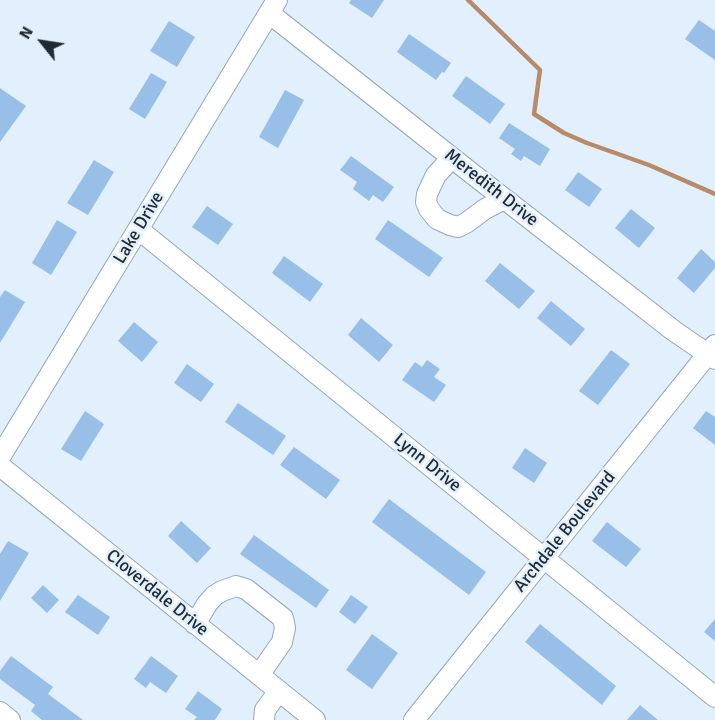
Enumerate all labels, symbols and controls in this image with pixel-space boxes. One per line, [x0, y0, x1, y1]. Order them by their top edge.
north arrow [12, 12, 72, 72]
text: N [15, 23, 38, 43]
street label: Meredith Drive [440, 145, 542, 231]
street label: Lake Drive [109, 188, 169, 268]
street label: Lynn Drive [389, 429, 465, 497]
street label: Archdale Boulevard [510, 467, 620, 597]
street label: Cloverdale Drive [101, 545, 213, 641]

